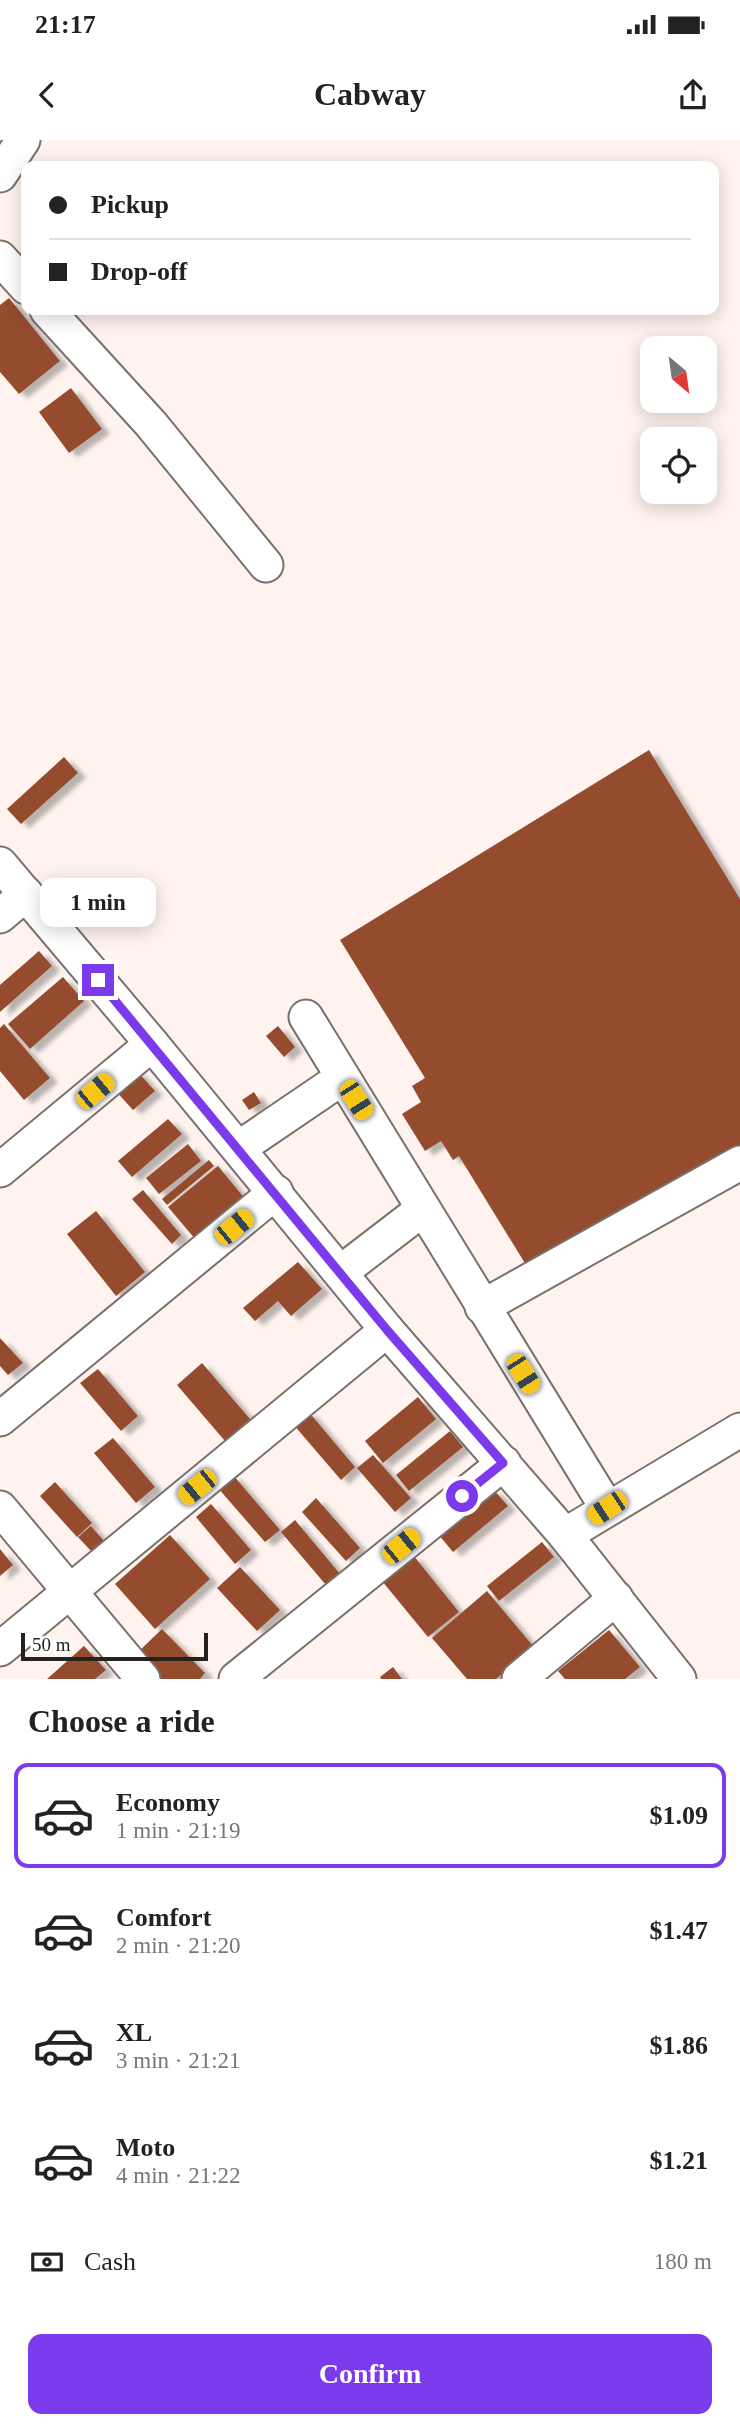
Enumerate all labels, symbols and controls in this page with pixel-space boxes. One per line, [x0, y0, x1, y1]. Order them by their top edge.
text: 21:17 [35, 10, 96, 39]
icon: back [28, 76, 66, 114]
text: Cabway [314, 76, 426, 112]
icon: share [674, 76, 712, 114]
text: Pickup [91, 190, 169, 219]
text: Drop-off [91, 257, 187, 286]
north arrow [640, 336, 718, 413]
map controls [640, 336, 717, 504]
button: locate [640, 427, 717, 504]
callout: 1 min [40, 878, 156, 928]
text: 1 min [70, 890, 126, 915]
route end [82, 964, 114, 996]
car [73, 1069, 118, 1113]
car [336, 1077, 377, 1123]
car [212, 1206, 257, 1248]
car [503, 1351, 544, 1397]
car [175, 1466, 220, 1508]
route start [446, 1480, 478, 1512]
car [584, 1488, 631, 1528]
car [379, 1525, 424, 1567]
scale bar [21, 1630, 208, 1662]
text: 50 m [32, 1634, 71, 1655]
text: Choose a ride [28, 1703, 215, 1739]
icon: car [32, 1784, 95, 1847]
text: Economy [116, 1788, 220, 1817]
text: $1.09 [650, 1801, 708, 1830]
text: 1 min · 21:19 [116, 1818, 241, 1843]
icon: car [32, 1899, 95, 1962]
text: Comfort [116, 1903, 211, 1932]
text: $1.47 [650, 1916, 708, 1945]
text: 2 min · 21:20 [116, 1933, 241, 1958]
icon: car [32, 2014, 95, 2077]
text: XL [116, 2018, 152, 2047]
text: $1.86 [650, 2031, 708, 2060]
text: 3 min · 21:21 [116, 2048, 241, 2073]
icon: car [32, 2129, 95, 2192]
text: Moto [116, 2133, 175, 2162]
text: $1.21 [650, 2146, 708, 2175]
text: 4 min · 21:22 [116, 2163, 241, 2188]
icon: cash [28, 2243, 66, 2281]
text: Cash [84, 2247, 136, 2276]
text: 180 m [654, 2249, 712, 2274]
button: Confirm [28, 2334, 712, 2414]

